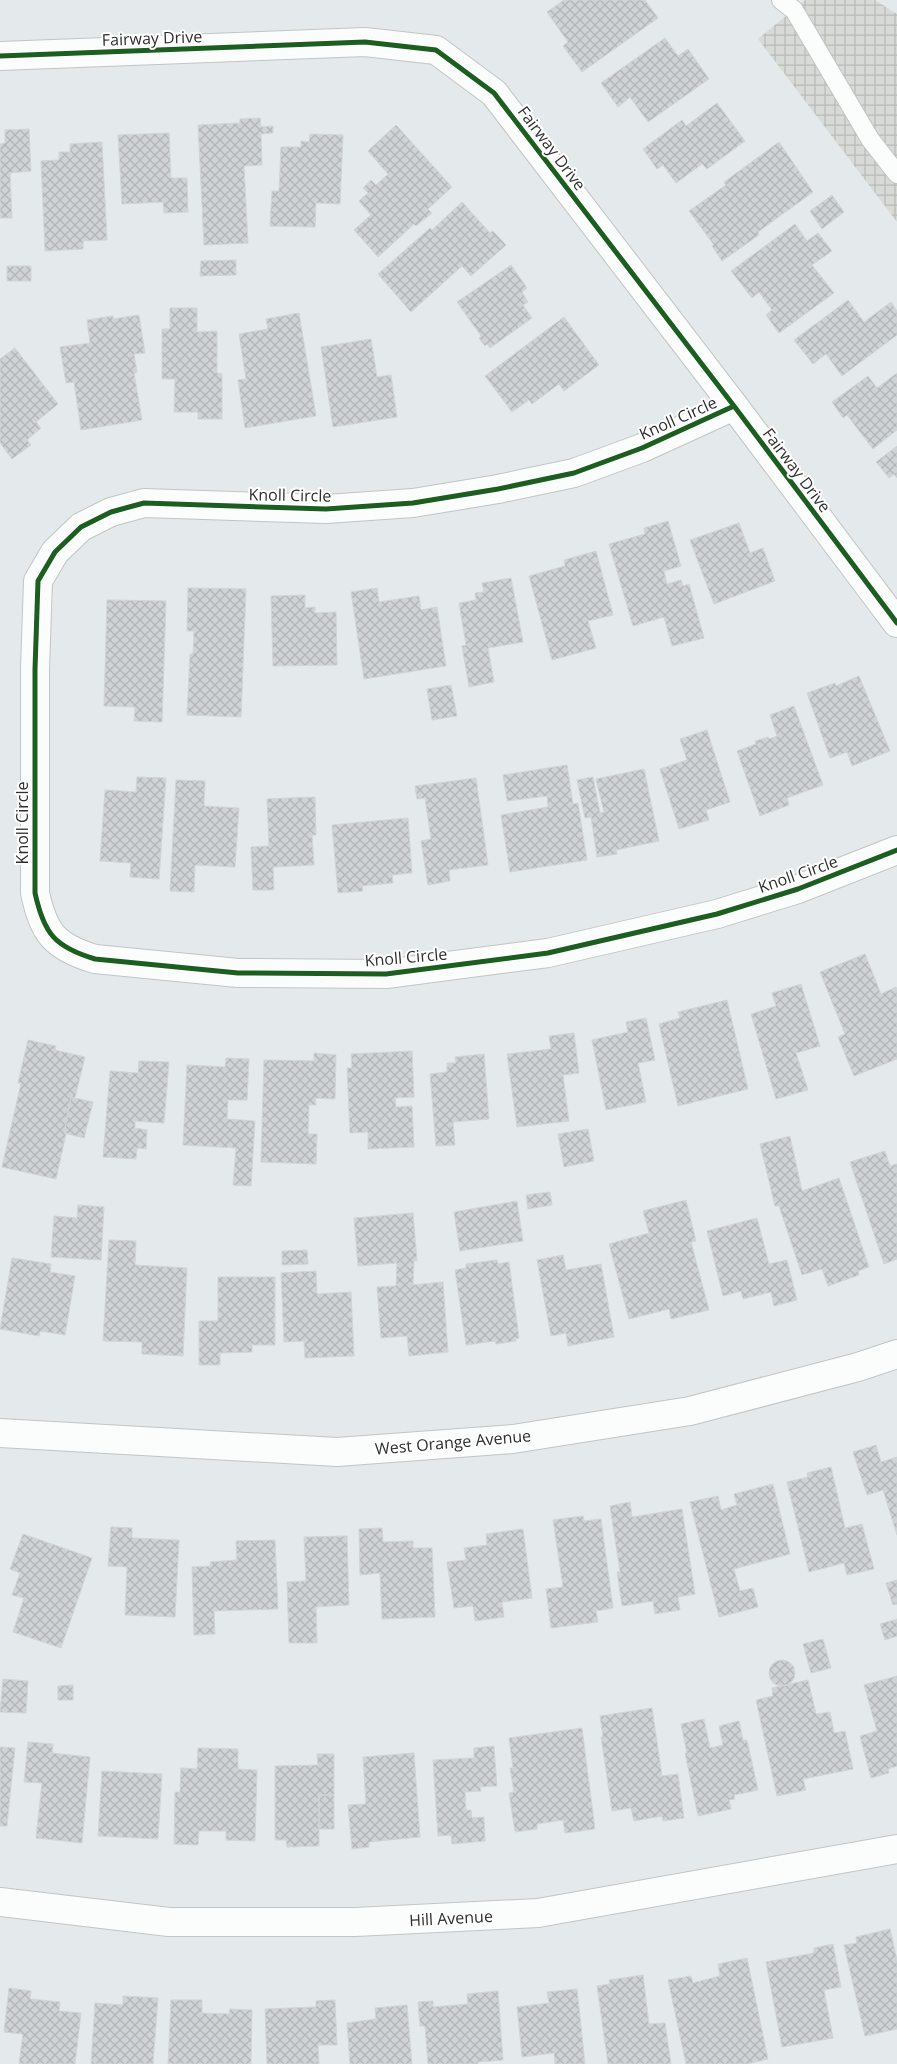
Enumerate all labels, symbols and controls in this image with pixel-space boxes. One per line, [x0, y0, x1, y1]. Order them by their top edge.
street label: Fairway Drive [101, 25, 203, 51]
street label: Fairway Drive [513, 101, 591, 195]
street label: Knoll Circle [636, 391, 720, 445]
street label: Fairway Drive [758, 423, 836, 517]
street label: Knoll Circle [248, 483, 332, 507]
street label: Knoll Circle [11, 782, 33, 864]
street label: Knoll Circle [755, 850, 841, 898]
street label: Knoll Circle [364, 942, 448, 972]
street label: West Orange Avenue [374, 1424, 532, 1460]
street label: Hill Avenue [409, 1905, 493, 1931]

